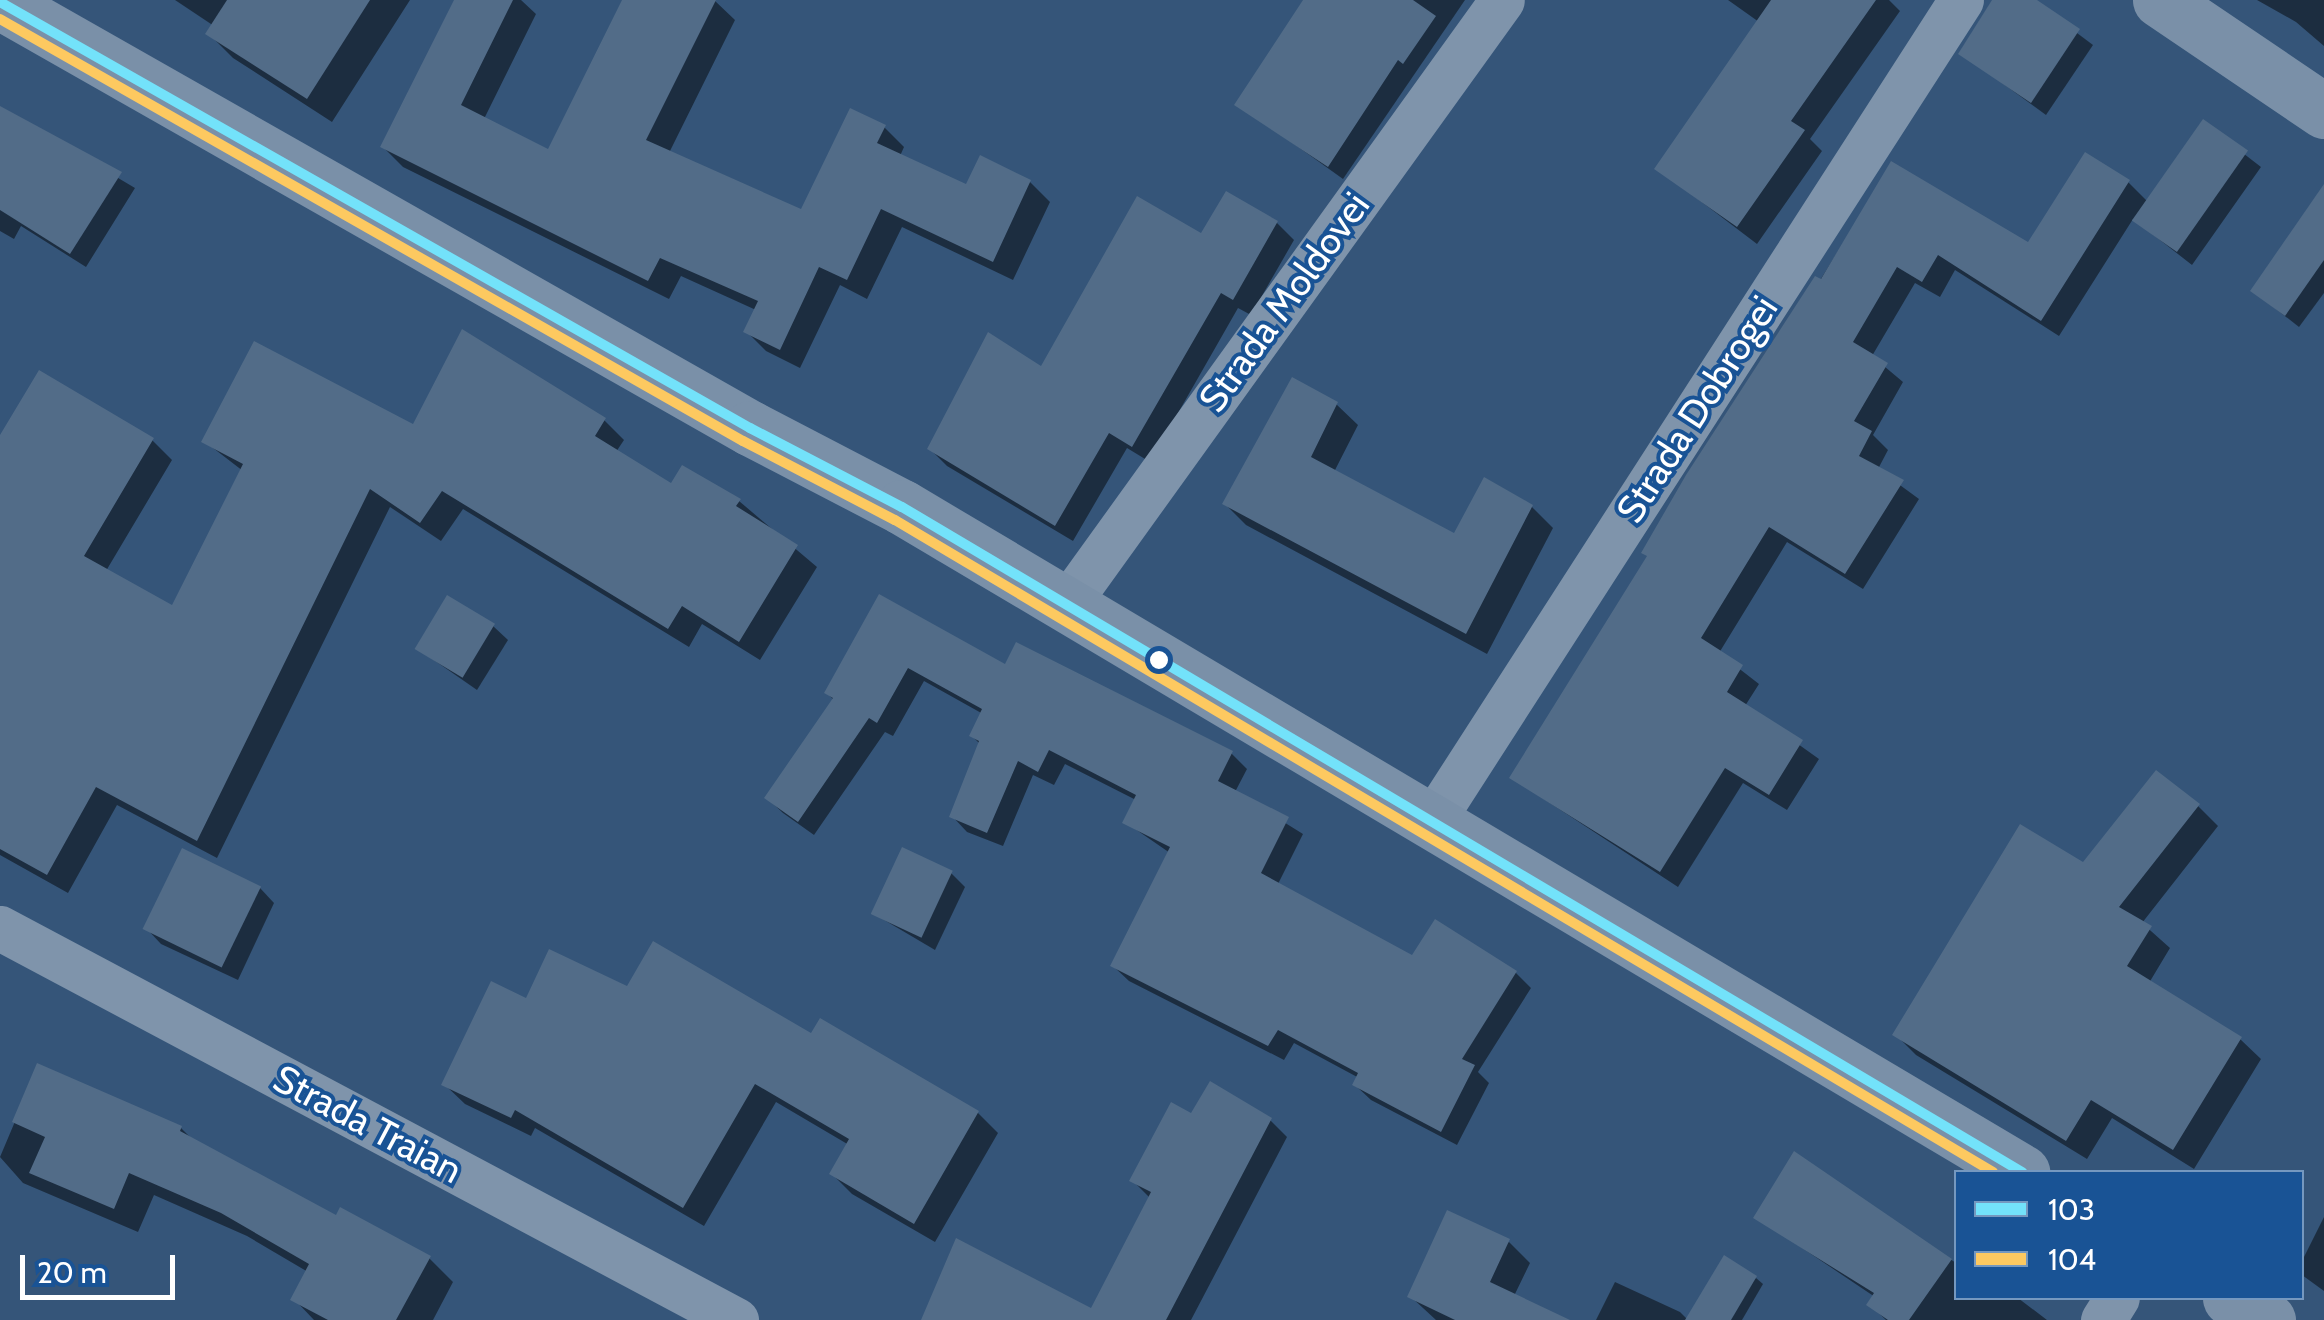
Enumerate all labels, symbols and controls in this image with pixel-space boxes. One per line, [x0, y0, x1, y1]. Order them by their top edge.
street label: Strada Moldovei [1189, 183, 1379, 421]
street label: Strada Dobrogei [1607, 287, 1787, 531]
unlabelled marker [1149, 650, 1169, 670]
street label: Strada Traian [266, 1055, 470, 1193]
legend [1954, 1170, 2304, 1300]
text: 103 [2048, 1191, 2095, 1228]
scale bar [25, 1235, 180, 1297]
text: 104 [2048, 1241, 2096, 1278]
text: 20 m [37, 1254, 107, 1291]

